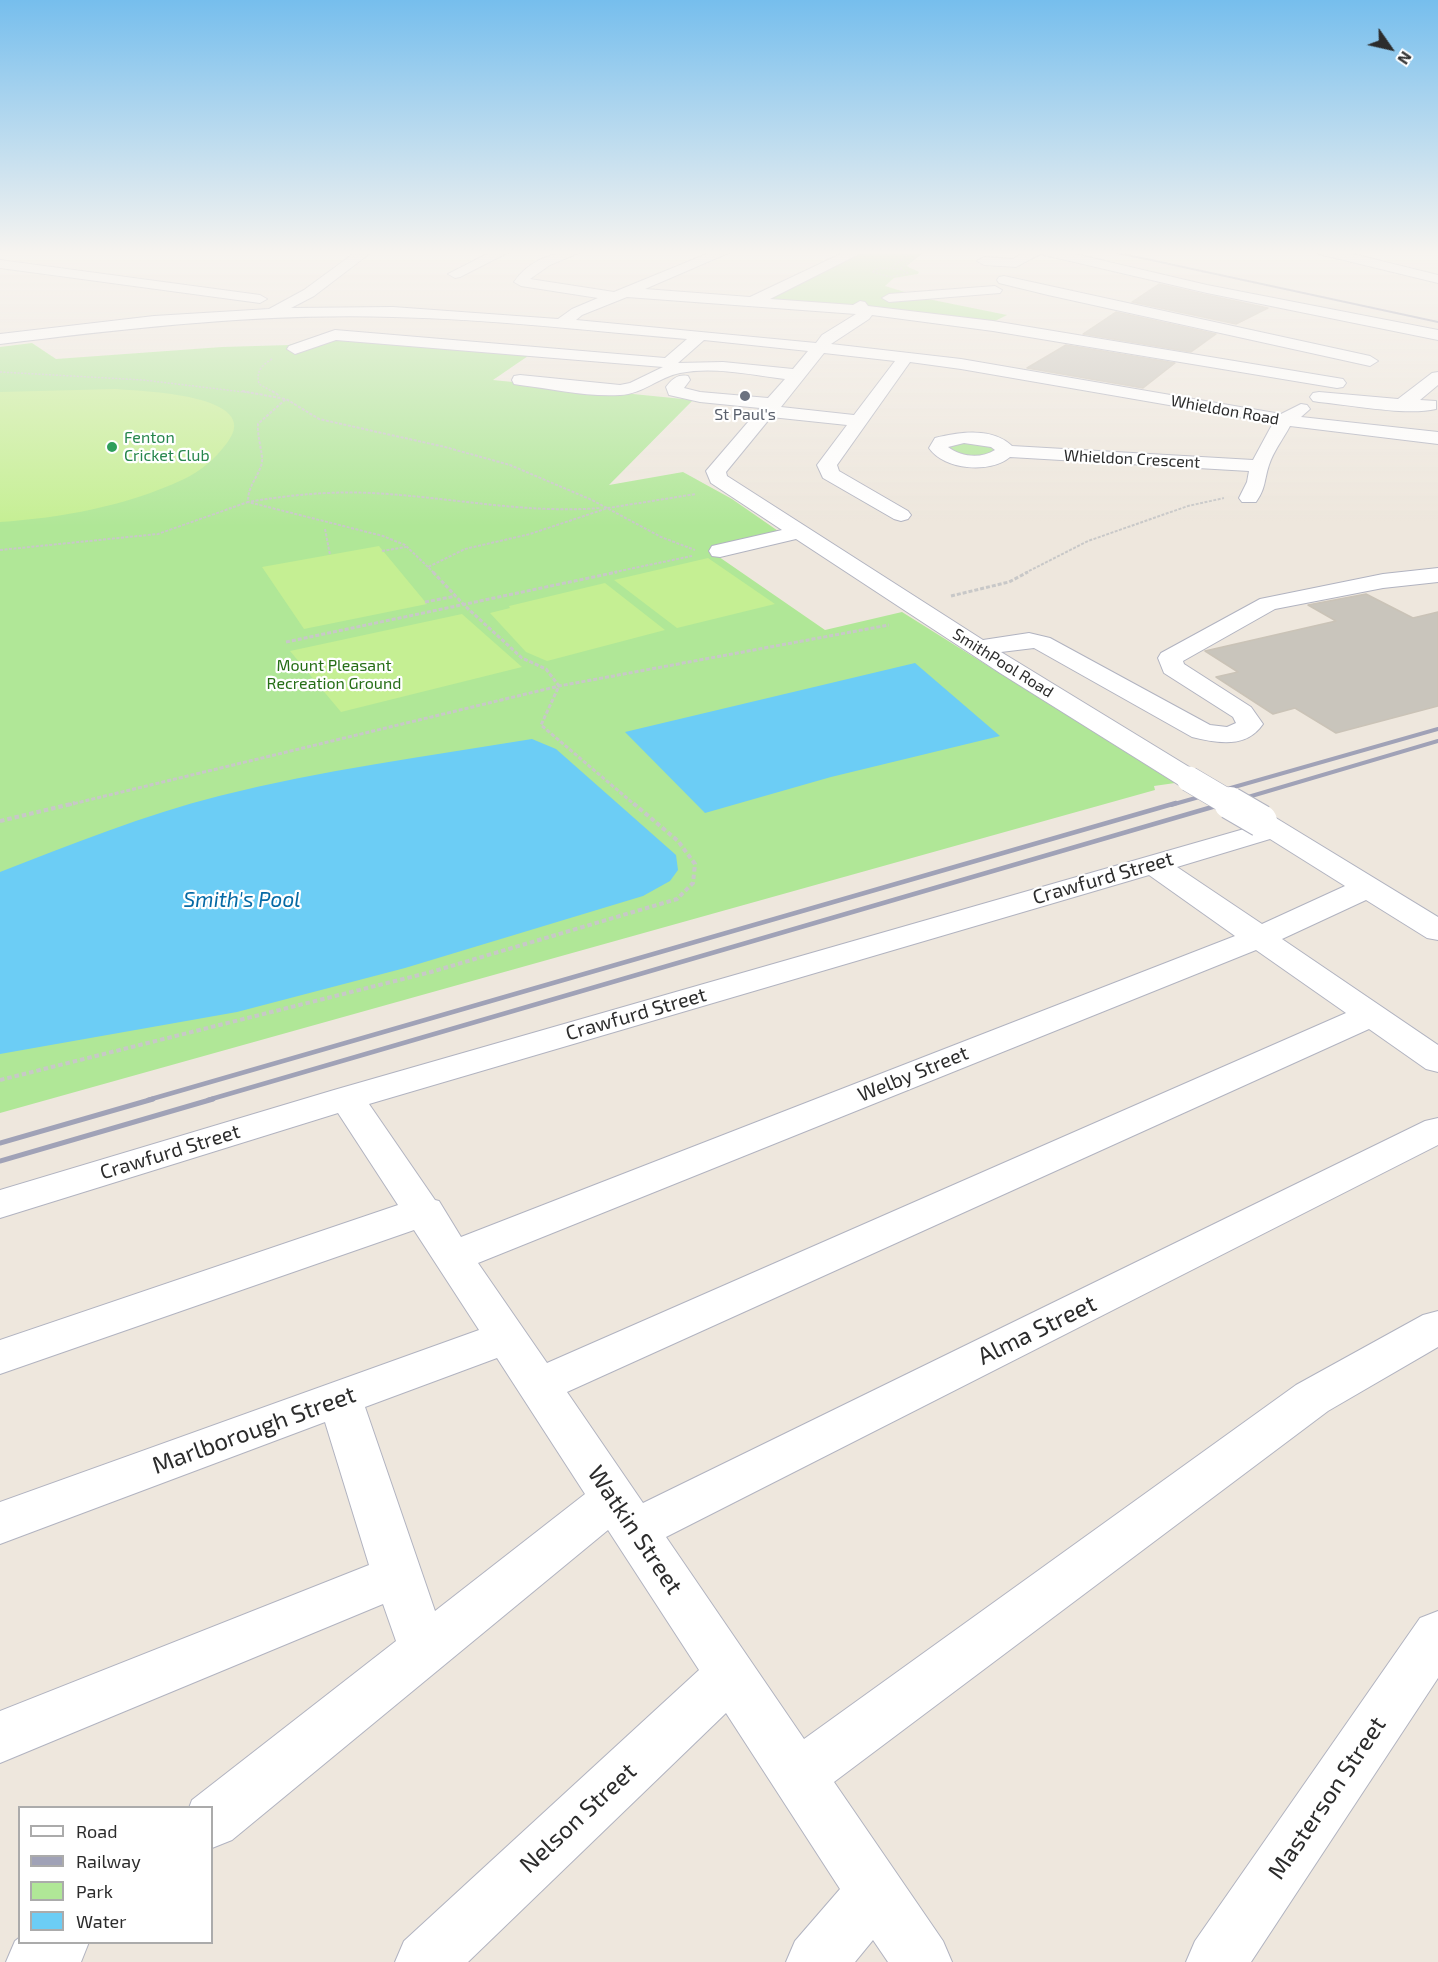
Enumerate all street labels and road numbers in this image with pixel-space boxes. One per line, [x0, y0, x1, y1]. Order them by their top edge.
street label: Whieldon Road [1169, 391, 1281, 429]
street label: Whieldon Crescent [1063, 446, 1201, 472]
street label: SmithPool Road [949, 624, 1057, 702]
street label: Crawfurd Street [1030, 846, 1176, 910]
street label: Crawfurd Street [563, 982, 709, 1046]
street label: Welby Street [854, 1041, 972, 1107]
street label: Crawfurd Street [97, 1119, 243, 1185]
street label: Alma Street [973, 1289, 1101, 1371]
street label: Marlborough Street [148, 1380, 360, 1480]
street label: Watkin Street [581, 1460, 689, 1600]
street label: Masterson Street [1262, 1711, 1392, 1885]
street label: Nelson Street [514, 1757, 642, 1879]

